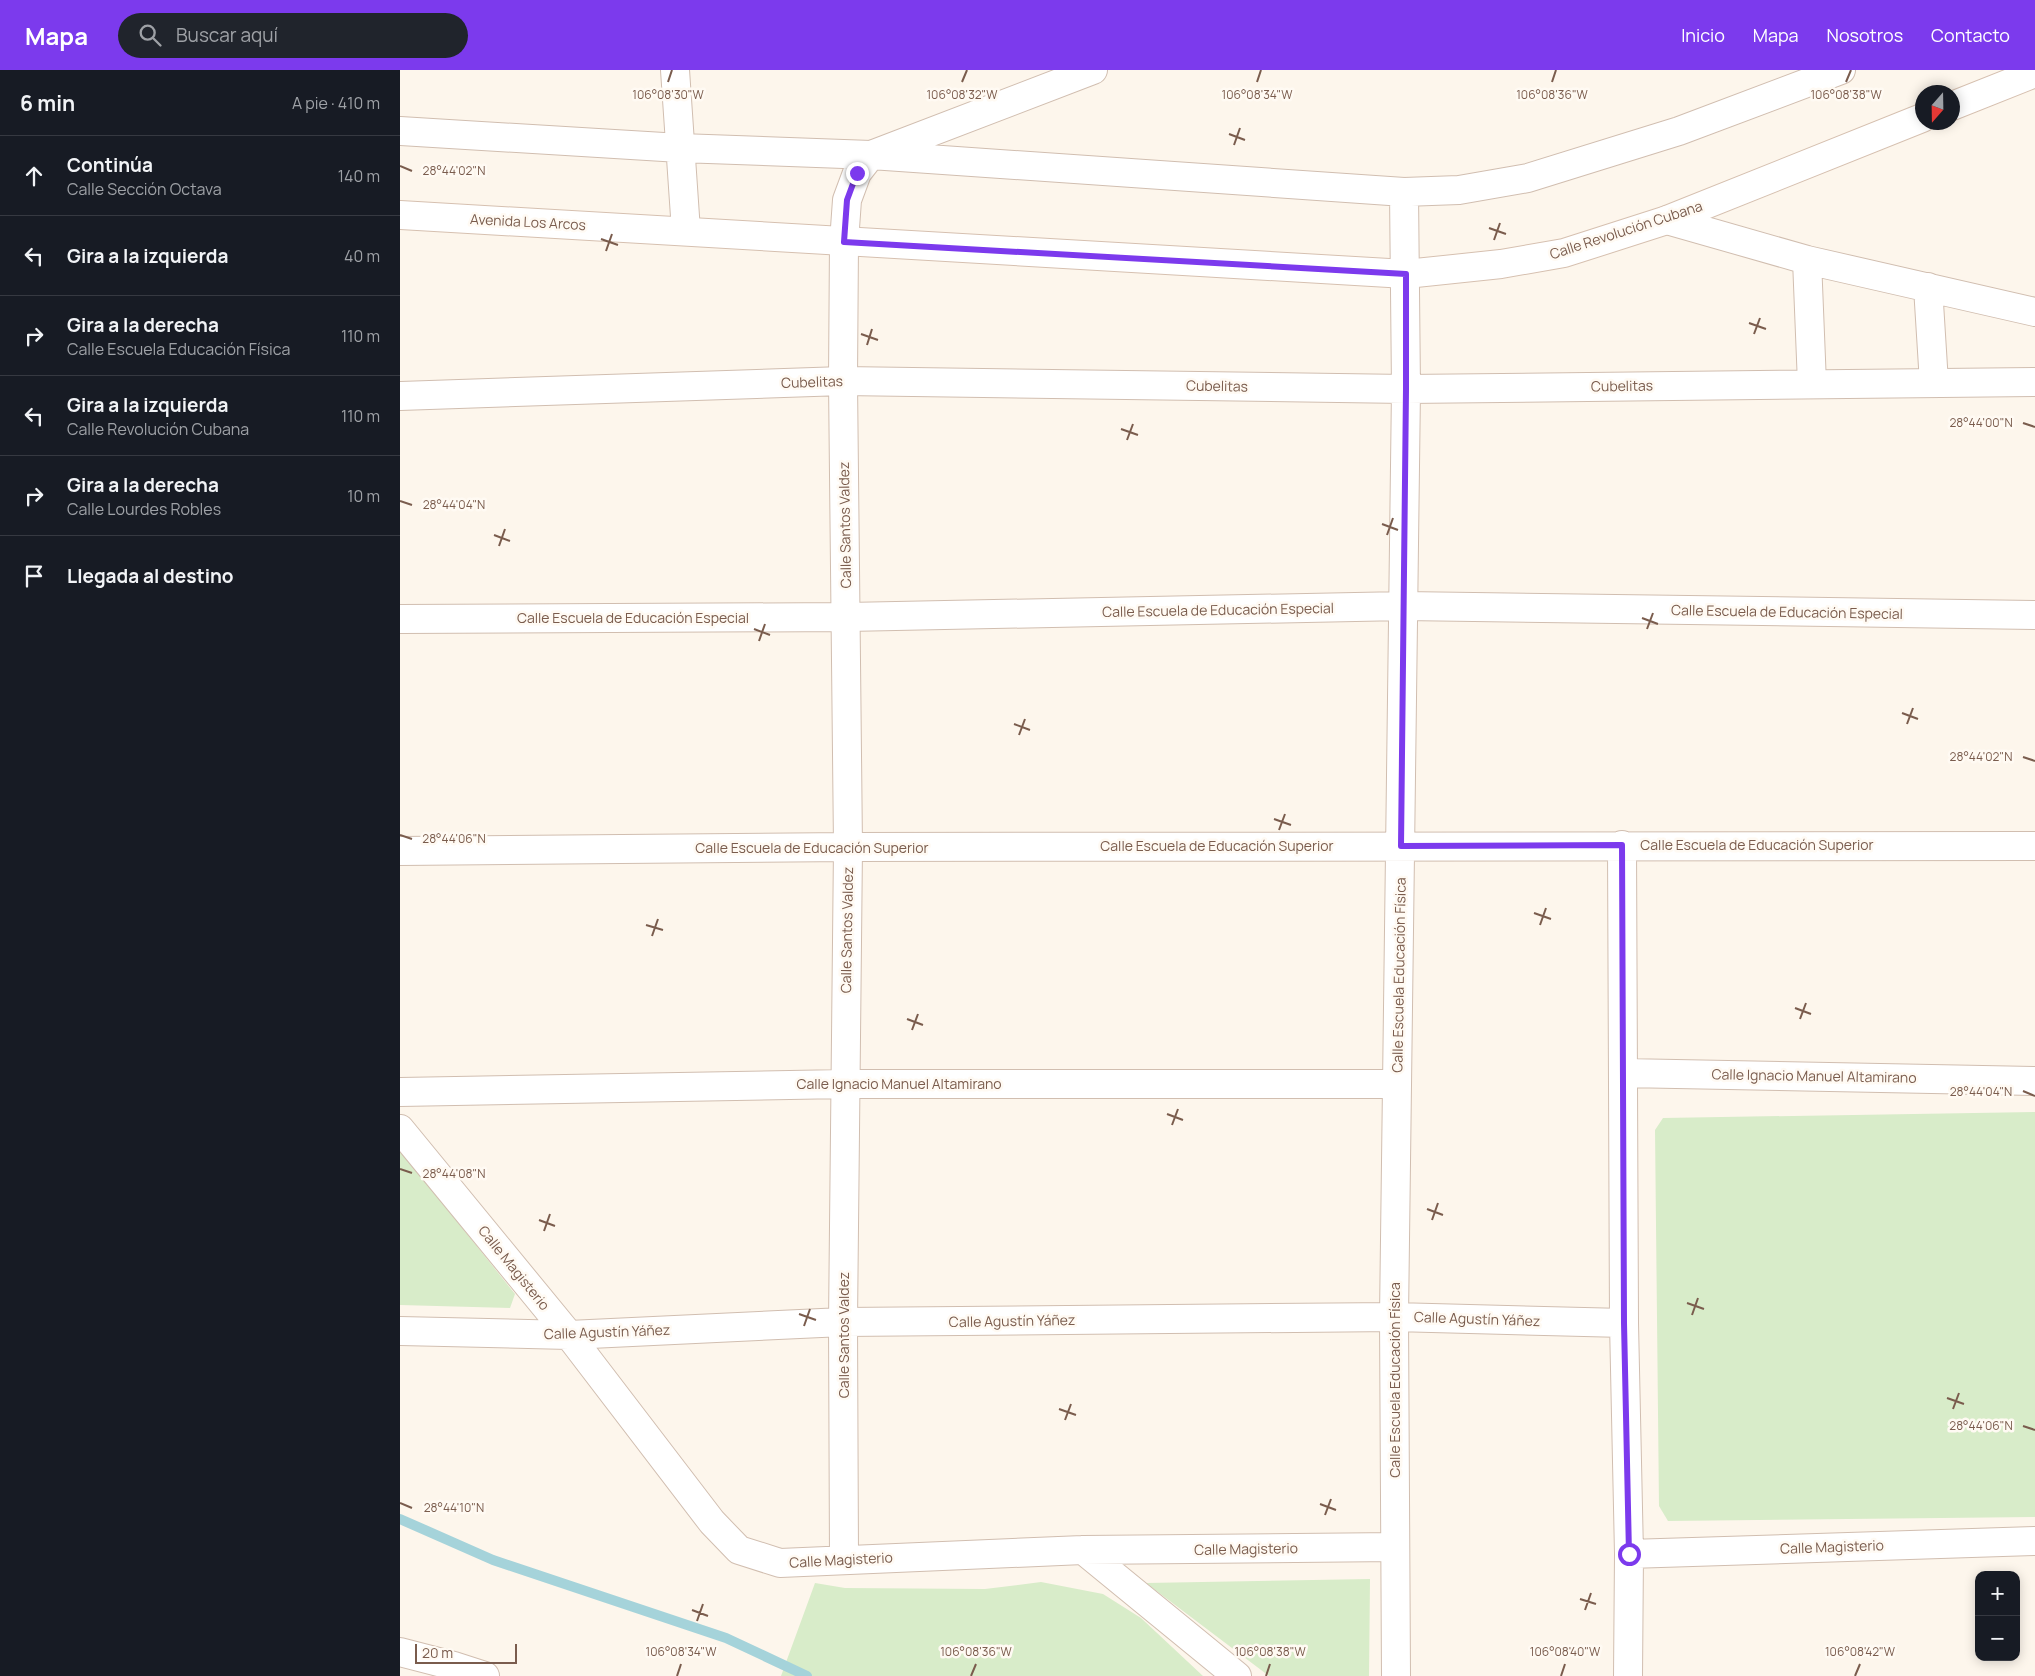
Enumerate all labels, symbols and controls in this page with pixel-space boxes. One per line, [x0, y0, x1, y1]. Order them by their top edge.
search box [118, 13, 468, 58]
text: Mapa [25, 19, 88, 52]
icon: search [136, 21, 164, 49]
text: Buscar aquí [176, 22, 278, 48]
text: Inicio [1681, 23, 1725, 47]
text: Mapa [1753, 23, 1799, 47]
text: Nosotros [1827, 23, 1903, 47]
text: Contacto [1931, 23, 2010, 47]
north arrow [1915, 85, 1960, 130]
text: 106°08'30"W [632, 86, 705, 103]
text: 106°08'32"W [926, 86, 998, 103]
text: 106°08'34"W [1222, 86, 1293, 103]
text: 106°08'36"W [1516, 86, 1589, 103]
text: 106°08'38"W [1810, 86, 1882, 103]
text: 6 min [20, 89, 75, 117]
text: A pie · 410 m [292, 92, 380, 114]
text: Continúa [67, 152, 153, 178]
icon: ahead [20, 162, 48, 190]
text: 28°44'02"N [423, 162, 485, 179]
route end [846, 162, 869, 185]
text: 140 m [338, 165, 380, 187]
text: Calle Sección Octava [67, 178, 222, 200]
street label: Calle Revolución Cubana [1547, 196, 1705, 263]
street label: Avenida Los Arcos [470, 209, 586, 234]
icon: left [20, 242, 48, 270]
text: Gira a la izquierda [67, 243, 228, 269]
text: 40 m [344, 245, 380, 267]
text: Gira a la derecha [67, 312, 219, 338]
icon: right [20, 322, 48, 350]
text: 110 m [341, 325, 380, 347]
text: Calle Escuela Educación Física [67, 338, 290, 360]
street label: Cubelitas [781, 371, 843, 392]
street label: Cubelitas [1186, 375, 1248, 396]
street label: Cubelitas [1591, 375, 1653, 396]
text: Gira a la izquierda [67, 392, 228, 418]
icon: left [20, 402, 48, 430]
text: 110 m [341, 405, 380, 427]
text: 28°44'00"N [1949, 414, 2013, 431]
text: Calle Revolución Cubana [67, 418, 249, 440]
street label: Calle Santos Valdez [834, 462, 855, 588]
text: Gira a la derecha [67, 472, 219, 498]
icon: right [20, 482, 48, 510]
text: 10 m [347, 485, 380, 507]
text: 28°44'04"N [423, 496, 485, 513]
text: Calle Lourdes Robles [67, 498, 221, 520]
icon: arrive [20, 562, 48, 590]
text: Llegada al destino [67, 563, 234, 589]
street label: Calle Escuela de Educación Especial [1102, 598, 1334, 621]
street label: Calle Escuela de Educación Especial [1671, 600, 1903, 623]
street label: Calle Escuela de Educación Especial [517, 608, 749, 627]
text: 28°44'02"N [1950, 748, 2012, 765]
text: 28°44'06"N [422, 830, 486, 847]
street label: Calle Escuela de Educación Superior [1640, 835, 1874, 854]
street label: Calle Escuela de Educación Superior [1100, 836, 1334, 855]
street label: Calle Escuela de Educación Superior [695, 838, 929, 857]
street label: Calle Santos Valdez [836, 867, 857, 993]
street label: Calle Escuela Educación Física [1387, 877, 1410, 1073]
street label: Calle Ignacio Manuel Altamirano [1711, 1064, 1917, 1087]
street label: Calle Ignacio Manuel Altamirano [796, 1074, 1002, 1093]
text: 28°44'04"N [1950, 1083, 2012, 1100]
text: 28°44'08"N [423, 1165, 485, 1182]
street label: Calle Magisterio [474, 1221, 554, 1314]
street label: Calle Santos Valdez [834, 1272, 853, 1398]
street label: Calle Escuela Educación Física [1385, 1282, 1404, 1478]
street label: Calle Agustín Yáñez [1413, 1307, 1541, 1330]
street label: Calle Agustín Yáñez [949, 1310, 1075, 1331]
street label: Calle Agustín Yáñez [543, 1320, 671, 1343]
text: 28°44'06"N [1949, 1417, 2013, 1434]
text: 28°44'10"N [424, 1499, 484, 1516]
street label: Calle Magisterio [1780, 1535, 1884, 1558]
street label: Calle Magisterio [1194, 1538, 1298, 1559]
route start [1618, 1543, 1641, 1566]
street label: Calle Magisterio [789, 1547, 893, 1572]
map controls [1975, 1571, 2020, 1661]
button: + [1975, 1571, 2020, 1616]
button: − [1975, 1616, 2020, 1661]
scale bar [415, 1641, 518, 1664]
text: 20 m [422, 1643, 453, 1662]
text: 106°08'34"W [646, 1643, 717, 1660]
text: 106°08'36"W [940, 1643, 1013, 1660]
text: 106°08'38"W [1234, 1643, 1306, 1660]
text: 106°08'40"W [1530, 1643, 1601, 1660]
text: 106°08'42"W [1825, 1643, 1896, 1660]

